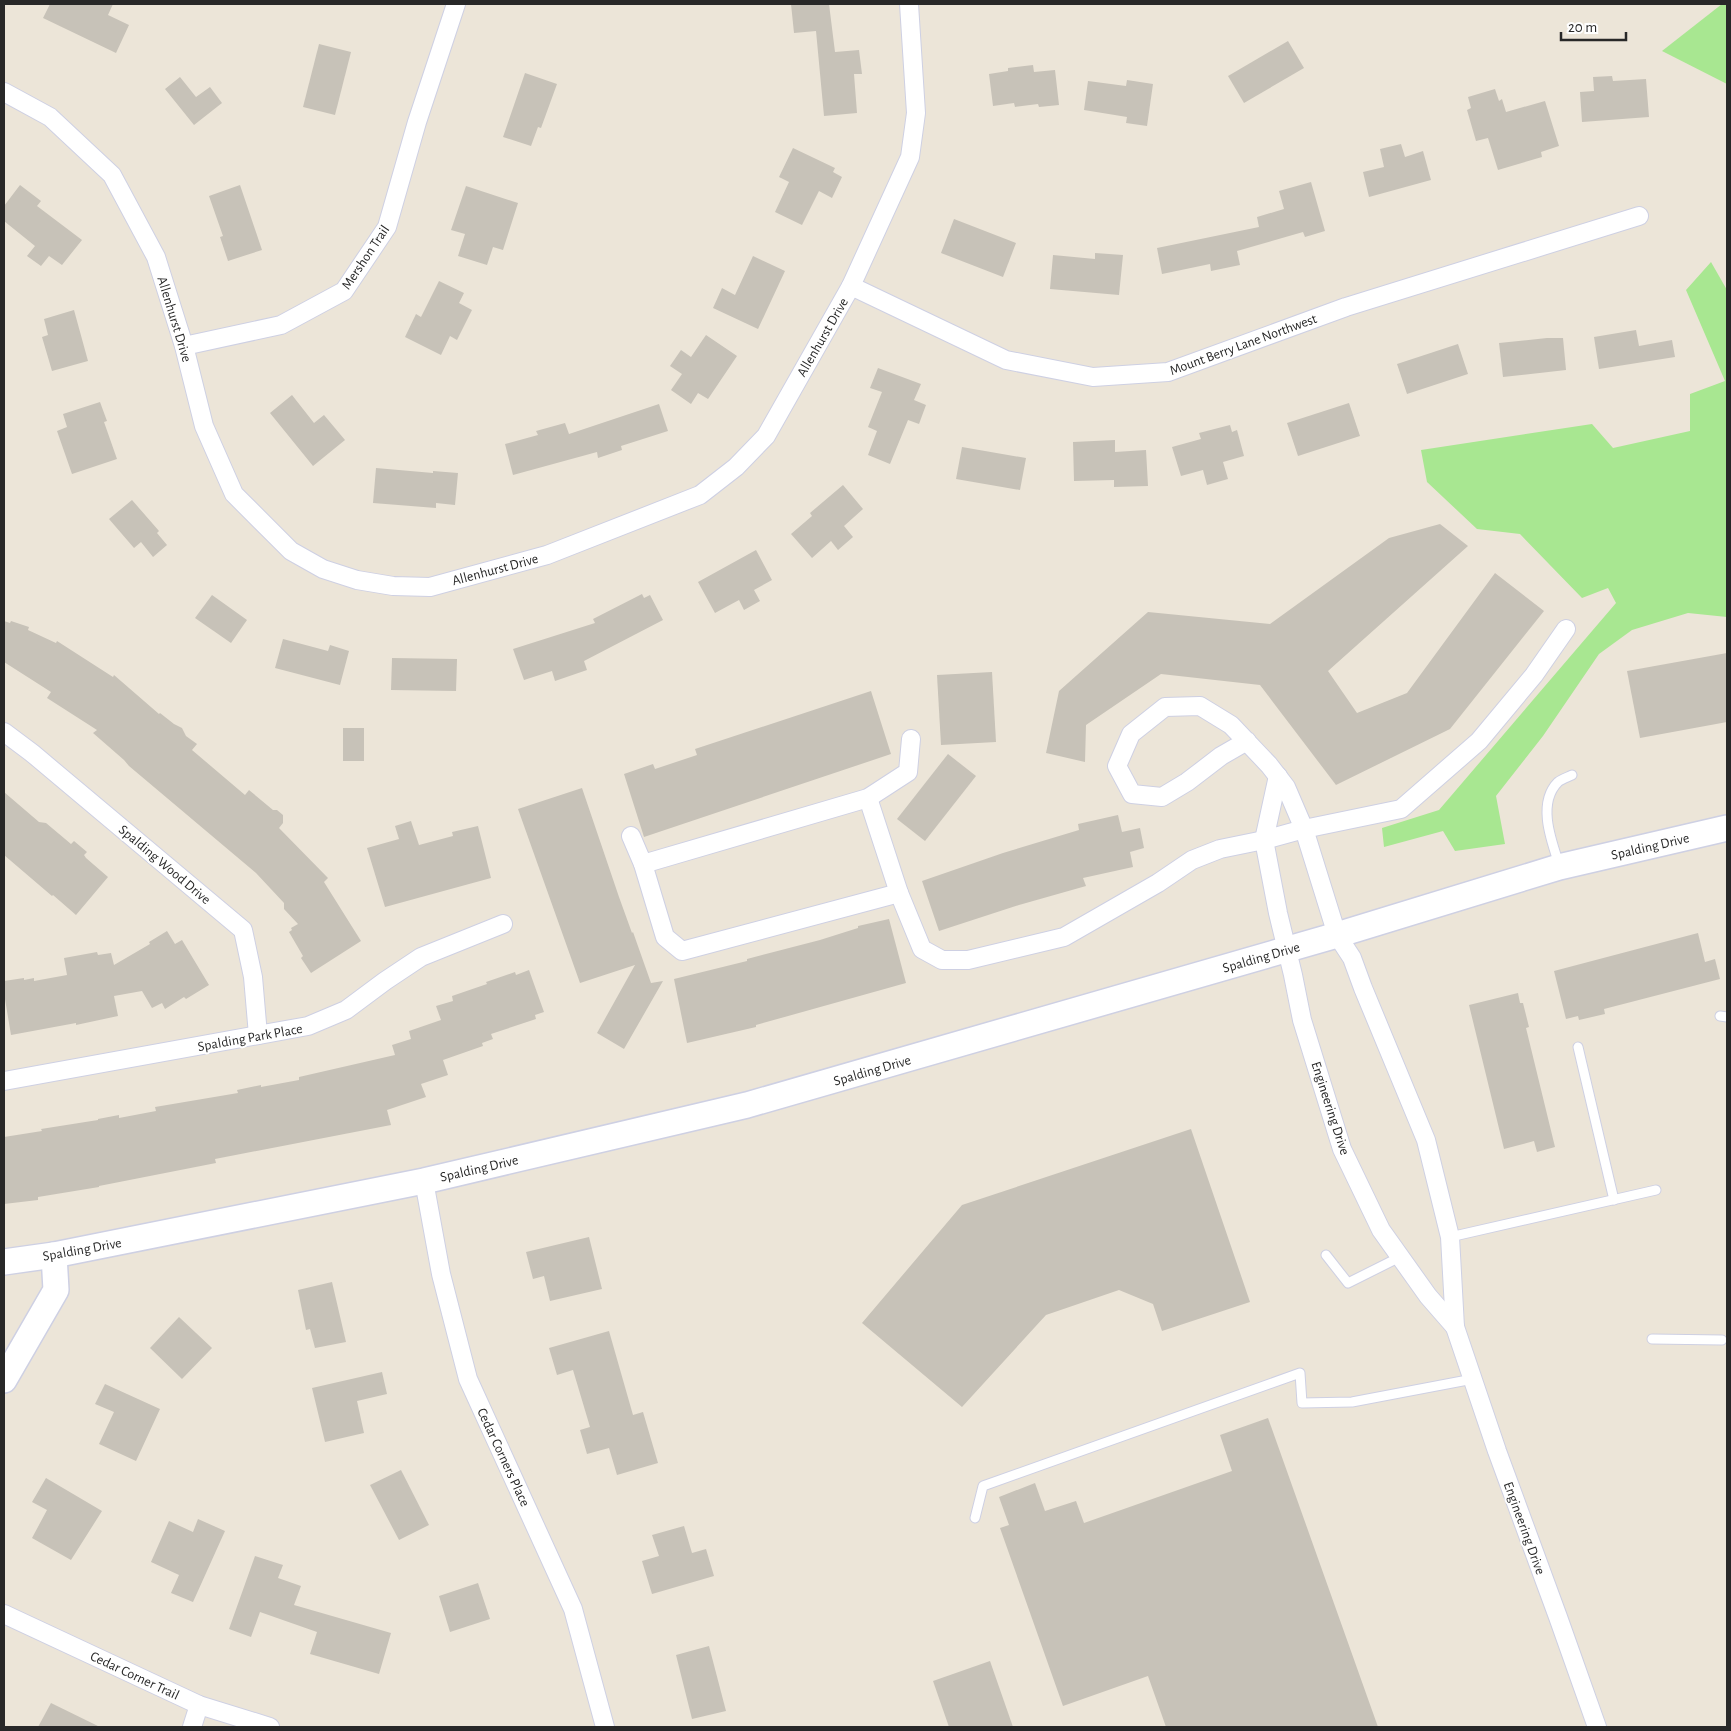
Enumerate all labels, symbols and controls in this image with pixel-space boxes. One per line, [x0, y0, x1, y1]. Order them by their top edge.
scale bar [1561, 10, 1626, 42]
text: 20 m [1568, 20, 1597, 35]
street label: Mershon Trail [339, 223, 392, 292]
street label: Allenhurst Drive [154, 275, 194, 364]
street label: Allenhurst Drive [795, 296, 851, 379]
street label: Mount Berry Lane Northwest [1168, 312, 1319, 378]
street label: Allenhurst Drive [451, 552, 540, 588]
street label: Spalding Wood Drive [116, 822, 213, 907]
street label: Spalding Drive [1610, 831, 1691, 863]
street label: Spalding Drive [1221, 940, 1302, 976]
street label: Spalding Park Place [197, 1022, 304, 1054]
street label: Spalding Drive [832, 1053, 913, 1089]
street label: Engineering Drive [1308, 1060, 1352, 1157]
street label: Spalding Drive [439, 1153, 520, 1185]
street label: Spalding Drive [42, 1236, 123, 1264]
street label: Cedar Corners Place [474, 1406, 532, 1509]
street label: Engineering Drive [1501, 1480, 1547, 1577]
street label: Cedar Corner Trail [88, 1649, 181, 1703]

